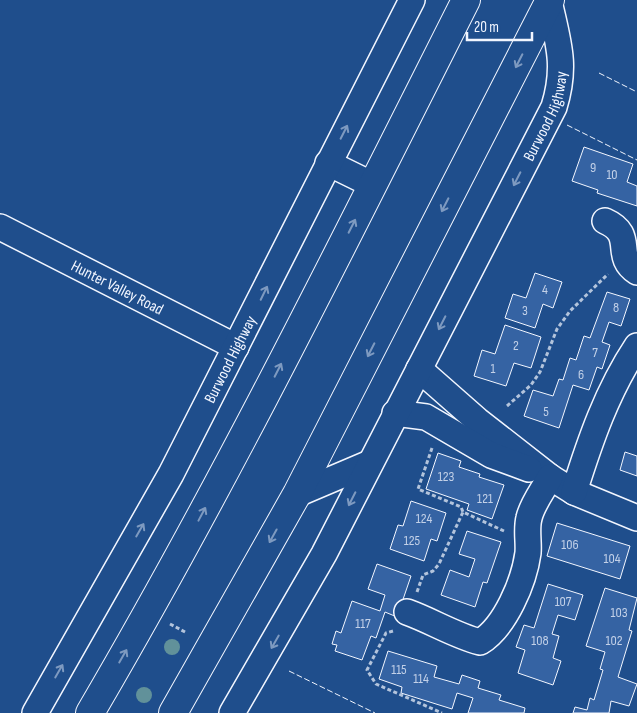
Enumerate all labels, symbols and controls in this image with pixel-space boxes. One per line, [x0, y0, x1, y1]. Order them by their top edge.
scale bar [467, 10, 532, 42]
text: 20 m [474, 18, 499, 37]
one-way arrow [514, 53, 524, 68]
street label: Burwood Highway [520, 71, 571, 165]
one-way arrow [339, 124, 349, 139]
house number: 9 [590, 159, 596, 176]
house number: 10 [606, 166, 618, 183]
one-way arrow [512, 171, 521, 186]
one-way arrow [440, 198, 450, 213]
one-way arrow [347, 218, 357, 233]
street label: Hunter Valley Road [68, 257, 166, 319]
house number: 4 [542, 281, 548, 298]
one-way arrow [259, 285, 269, 300]
house number: 8 [613, 299, 619, 316]
house number: 3 [522, 302, 528, 319]
street label: Burwood Highway [201, 313, 261, 407]
one-way arrow [437, 316, 447, 331]
house number: 2 [513, 337, 519, 354]
one-way arrow [366, 342, 376, 357]
house number: 7 [592, 344, 598, 361]
house number: 1 [491, 360, 496, 377]
one-way arrow [274, 363, 283, 378]
house number: 6 [578, 366, 584, 383]
house number: 5 [543, 403, 549, 420]
house number: 123 [438, 468, 454, 485]
house number: 121 [477, 490, 493, 507]
one-way arrow [347, 491, 356, 506]
one-way arrow [197, 506, 207, 521]
house number: 124 [416, 510, 432, 527]
one-way arrow [136, 523, 146, 537]
one-way arrow [268, 529, 278, 543]
house number: 125 [404, 532, 421, 549]
house number: 106 [561, 536, 579, 553]
house number: 104 [604, 550, 621, 567]
house number: 107 [555, 593, 572, 610]
house number: 103 [610, 604, 628, 621]
house number: 117 [355, 615, 371, 632]
house number: 108 [531, 632, 549, 649]
house number: 102 [606, 632, 623, 649]
one-way arrow [269, 634, 279, 648]
one-way arrow [119, 649, 129, 663]
house number: 115 [391, 661, 407, 678]
one-way arrow [55, 664, 65, 678]
house number: 114 [413, 670, 429, 687]

